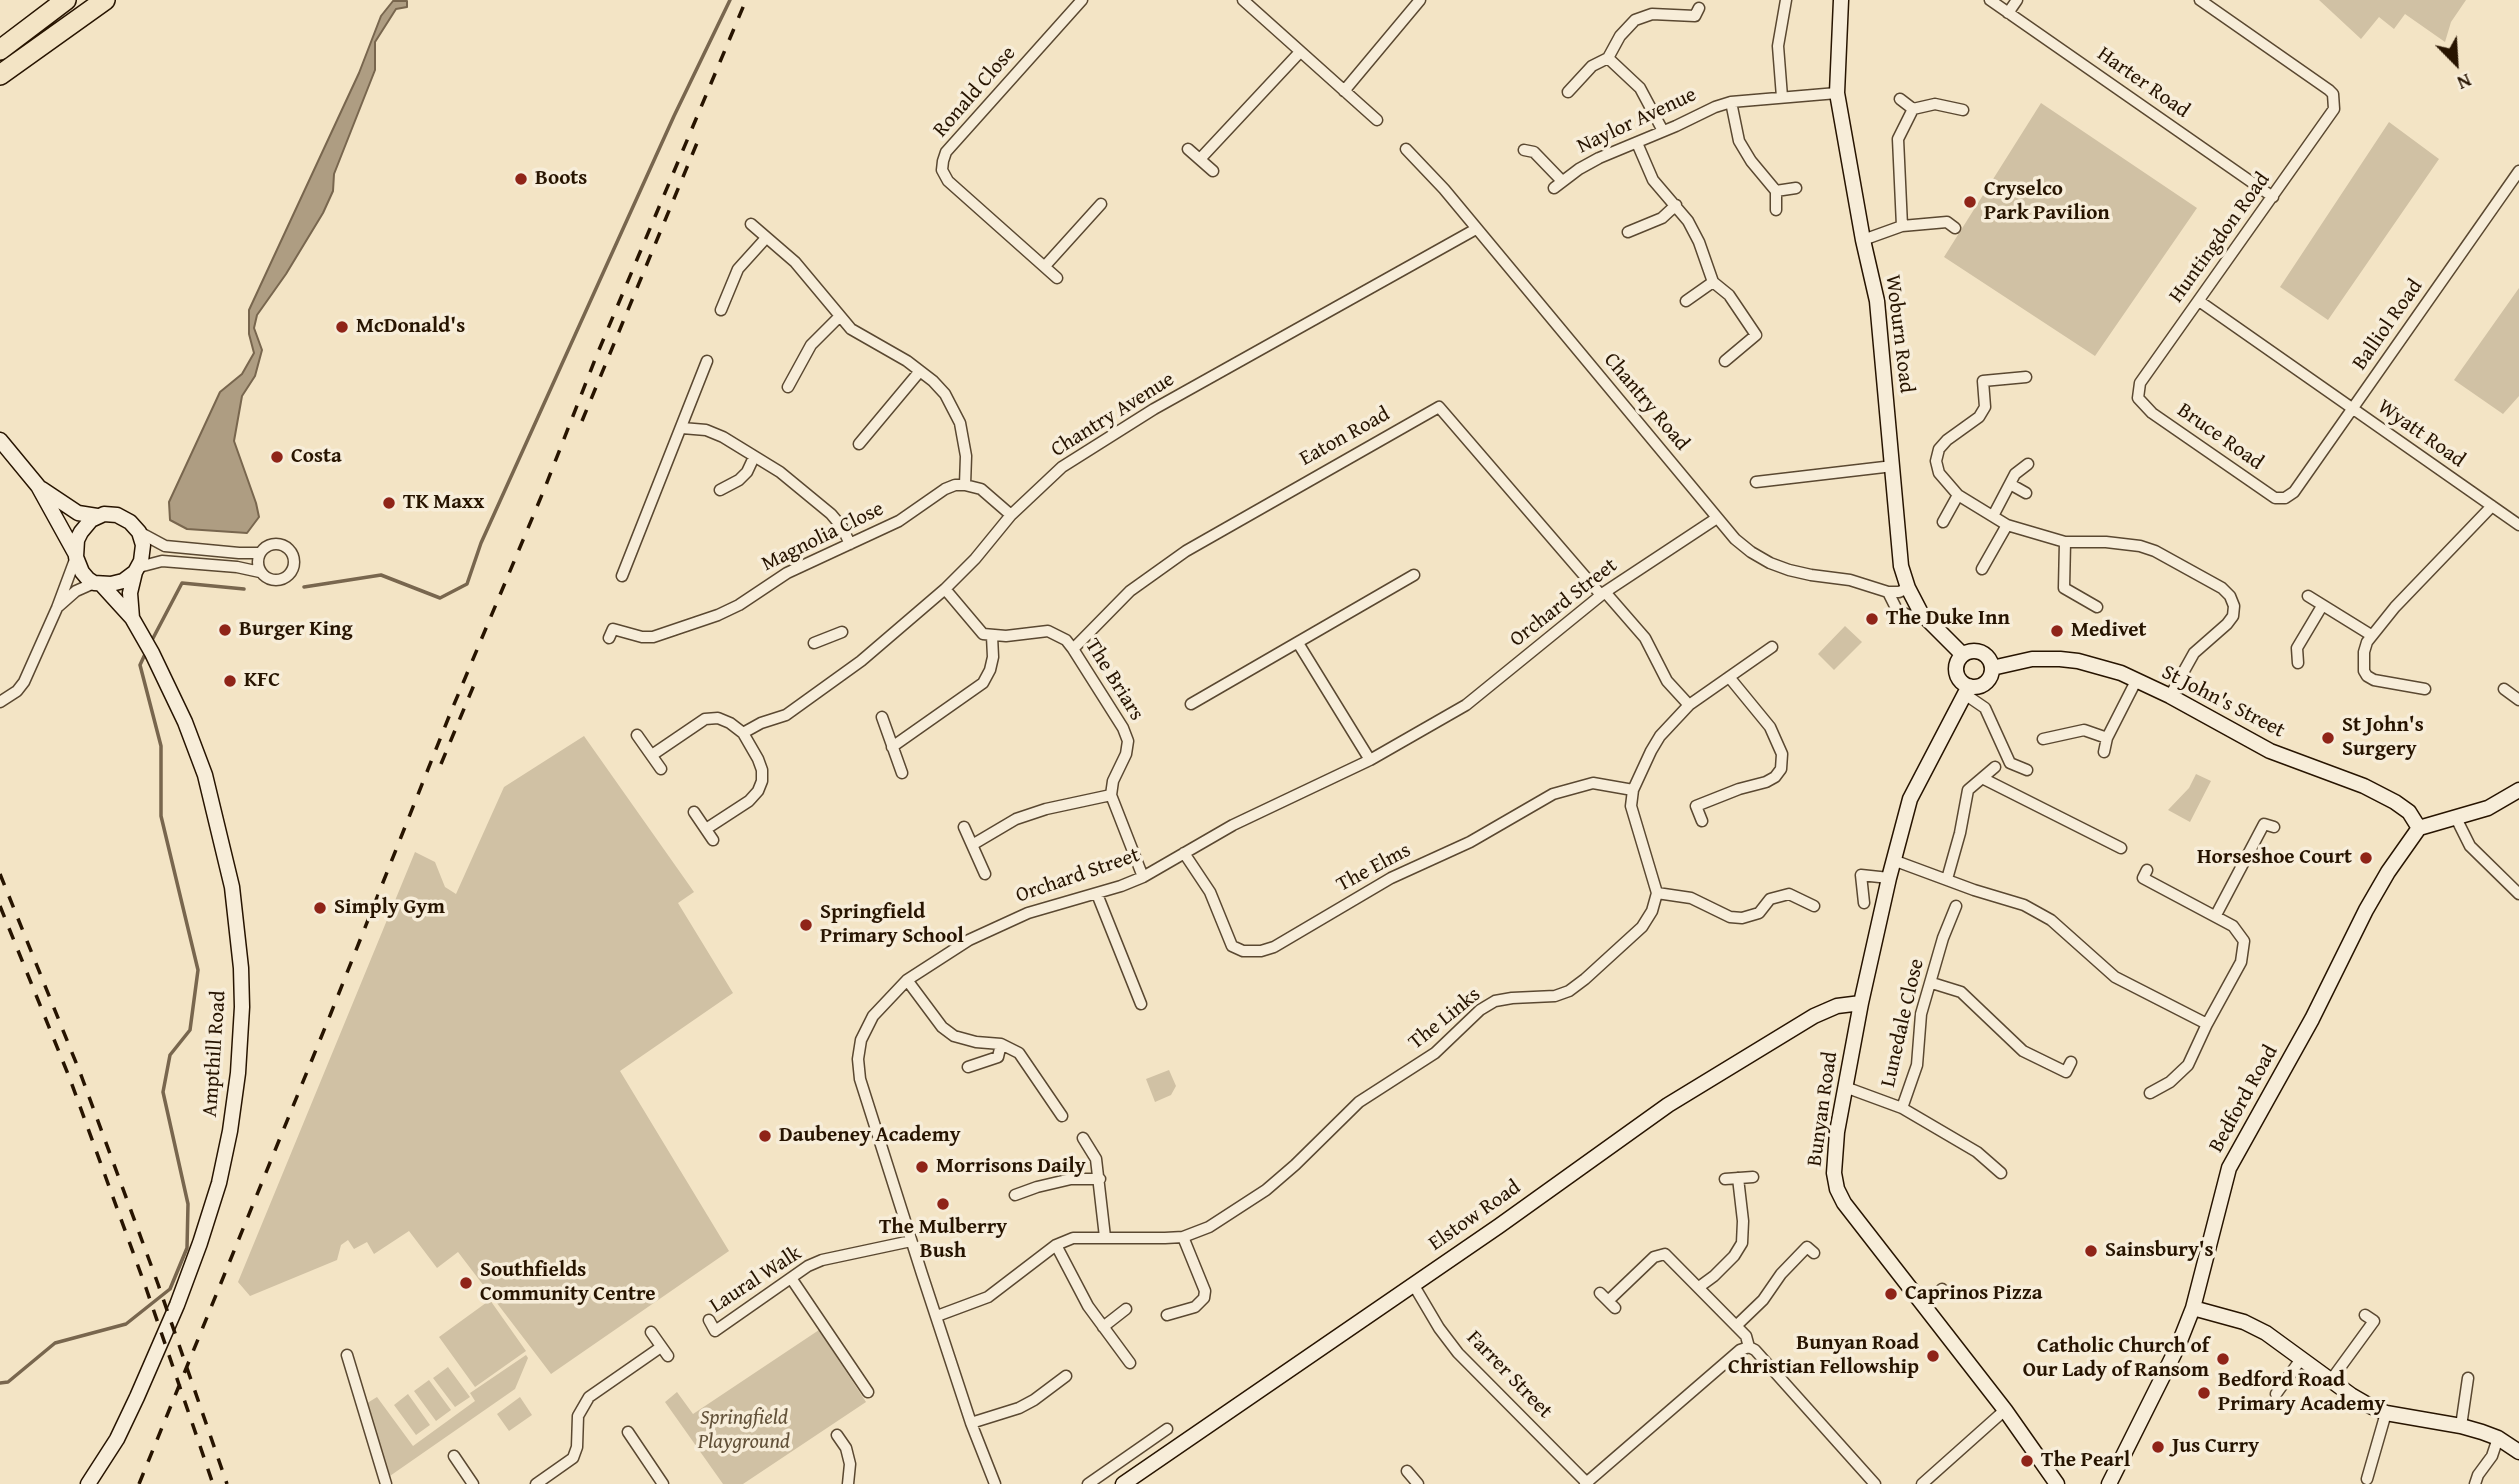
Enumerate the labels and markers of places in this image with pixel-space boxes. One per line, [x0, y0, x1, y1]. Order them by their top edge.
place label: Boots [535, 166, 587, 192]
marker: Boots [513, 171, 529, 187]
place label: Cryselco Park Pavilion [1984, 177, 2110, 227]
marker: Cryselco Park Pavilion [1962, 194, 1978, 210]
place label: McDonald's [356, 314, 465, 340]
marker: McDonald's [334, 319, 350, 335]
place label: Costa [291, 444, 342, 470]
marker: Costa [269, 449, 285, 465]
place label: TK Maxx [403, 490, 484, 516]
marker: TK Maxx [381, 495, 397, 511]
place label: The Duke Inn [1886, 606, 2010, 632]
marker: The Duke Inn [1864, 611, 1880, 627]
place label: Burger King [239, 617, 353, 643]
place label: Medivet [2071, 618, 2146, 644]
marker: Burger King [217, 622, 233, 638]
marker: Medivet [2049, 623, 2065, 639]
place label: KFC [244, 668, 280, 694]
marker: KFC [222, 673, 238, 689]
place label: St John's Surgery [2342, 713, 2424, 763]
marker: St John's Surgery [2320, 730, 2336, 746]
place label: Horseshoe Court [2197, 845, 2352, 871]
marker: Horseshoe Court [2358, 850, 2374, 866]
place label: Simply Gym [334, 895, 445, 921]
marker: Simply Gym [312, 900, 328, 916]
place label: Springfield Primary School [820, 900, 964, 950]
marker: Springfield Primary School [798, 917, 814, 933]
place label: Daubeney Academy [779, 1123, 960, 1149]
marker: Daubeney Academy [757, 1128, 773, 1144]
place label: Morrisons Daily [936, 1154, 1086, 1180]
marker: Morrisons Daily [914, 1159, 930, 1175]
marker: The Mulberry Bush [935, 1196, 951, 1212]
place label: The Mulberry Bush [879, 1215, 1007, 1265]
place label: Sainsbury's [2105, 1238, 2214, 1264]
marker: Sainsbury's [2083, 1243, 2099, 1259]
place label: Southfields Community Centre [480, 1258, 656, 1308]
marker: Southfields Community Centre [458, 1275, 474, 1291]
place label: Caprinos Pizza [1905, 1281, 2042, 1307]
marker: Caprinos Pizza [1883, 1286, 1899, 1302]
place label: Bunyan Road Christian Fellowship [1728, 1331, 1919, 1381]
place label: Catholic Church of Our Lady of Ransom [2023, 1334, 2209, 1384]
marker: Bunyan Road Christian Fellowship [1925, 1348, 1941, 1364]
marker: Catholic Church of Our Lady of Ransom [2215, 1351, 2231, 1367]
place label: Bedford Road Primary Academy [2218, 1368, 2385, 1418]
marker: Bedford Road Primary Academy [2196, 1385, 2212, 1401]
place label: Jus Curry [2172, 1434, 2259, 1460]
marker: Jus Curry [2150, 1439, 2166, 1455]
place label: The Pearl [2041, 1448, 2130, 1474]
marker: The Pearl [2019, 1453, 2035, 1469]

